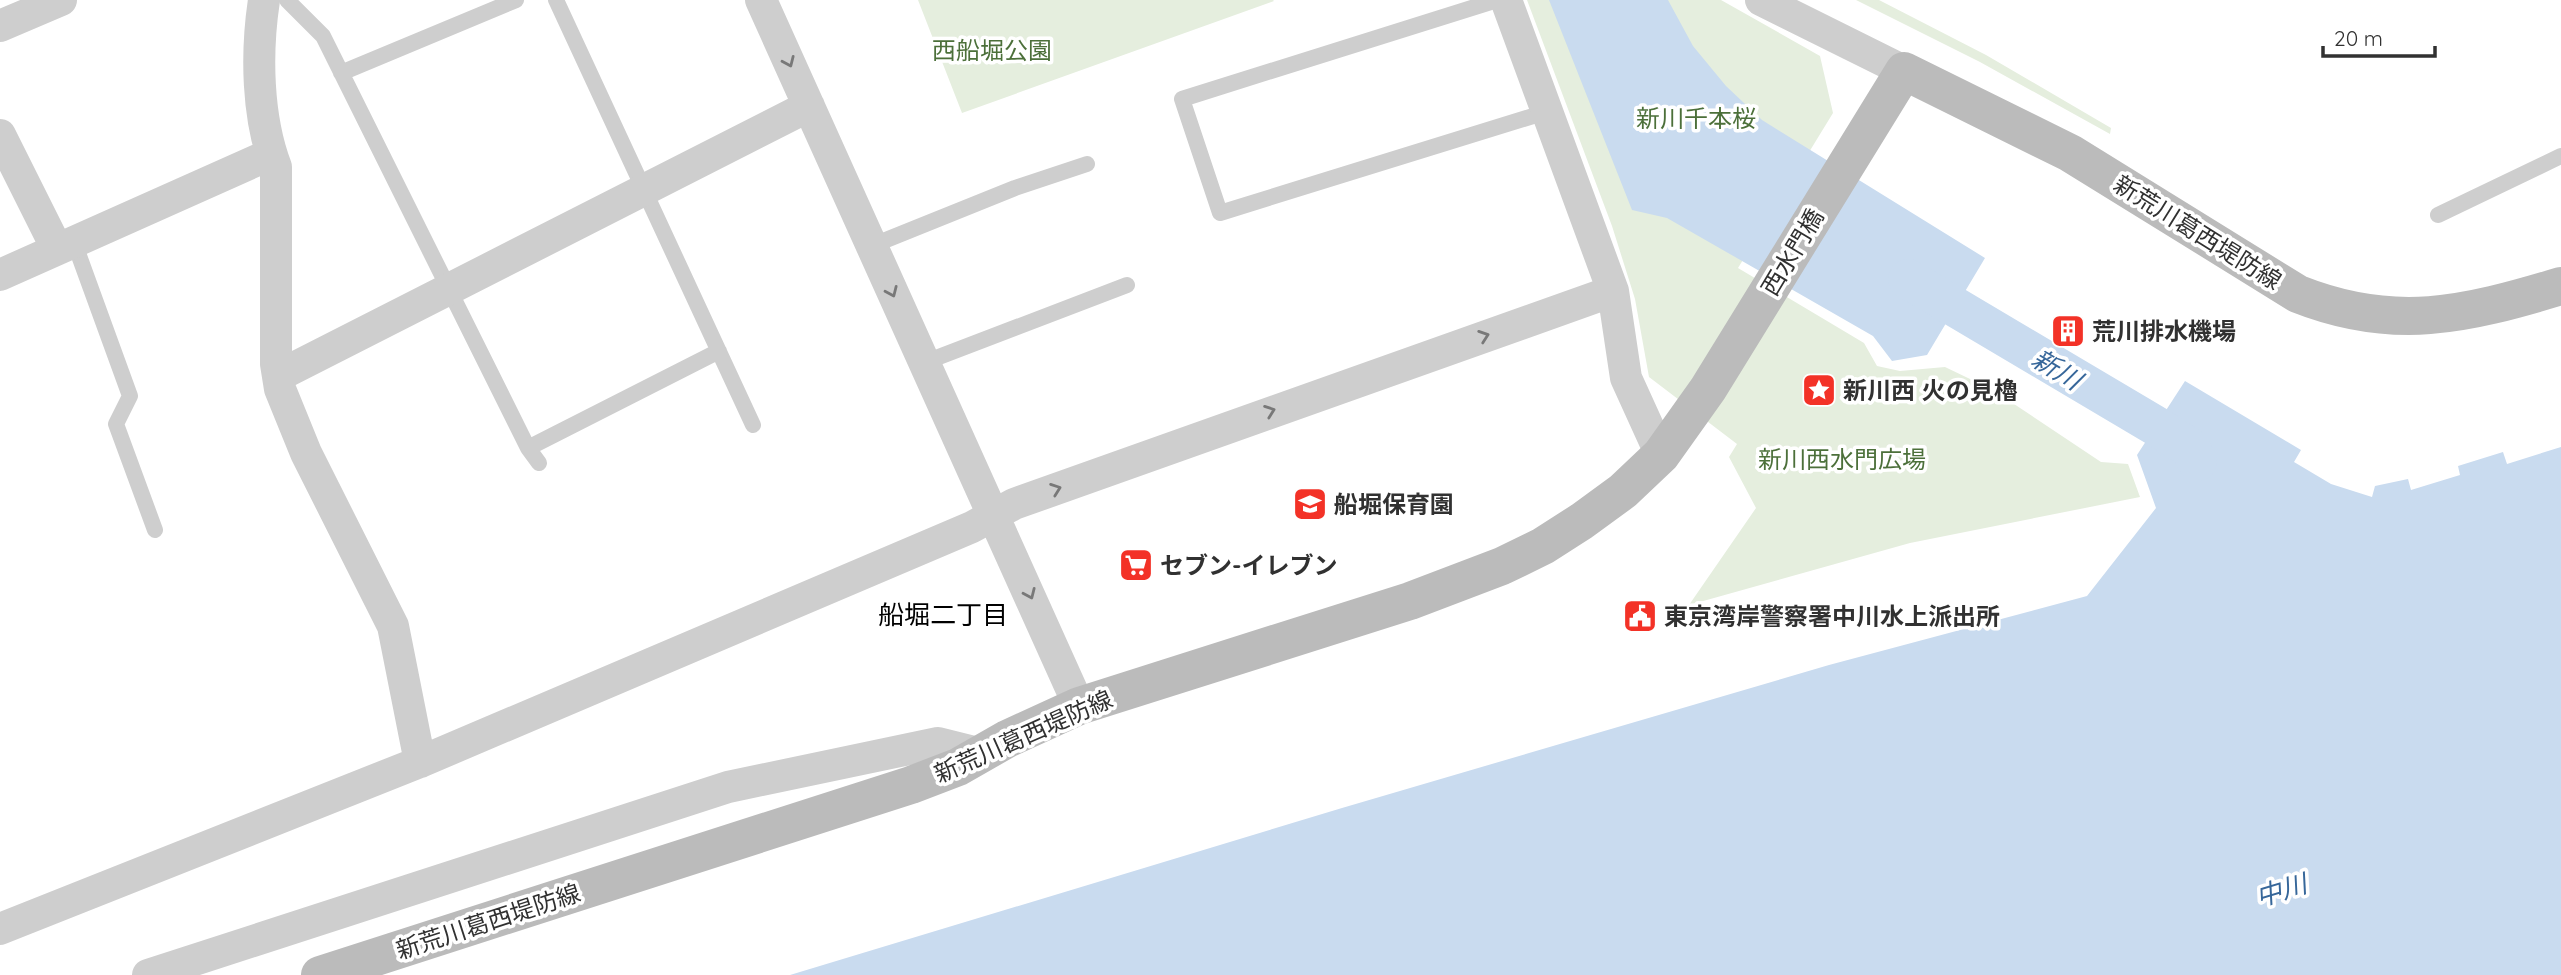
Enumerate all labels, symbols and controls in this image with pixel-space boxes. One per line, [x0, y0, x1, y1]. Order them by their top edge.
scale bar [2323, 14, 2435, 58]
text: 20 m [2334, 25, 2383, 51]
park label: 西船堀公園 [932, 35, 1052, 65]
one-way arrow [781, 55, 795, 67]
park label: 新川千本桜 [1636, 103, 1756, 133]
street label: 新荒川葛西堤防線 [2109, 168, 2287, 296]
street label: 西水門橋 [1754, 203, 1830, 301]
one-way arrow [884, 285, 898, 297]
building icon: 荒川排水機場 [2049, 312, 2087, 350]
place label: 荒川排水機場 [2092, 316, 2236, 346]
one-way arrow [1478, 330, 1490, 344]
water label: 新川 [2026, 341, 2090, 398]
place icon: 新川西 火の見櫓 [1800, 371, 1838, 409]
place label: 新川西 火の見櫓 [1843, 375, 2018, 405]
one-way arrow [1263, 406, 1275, 420]
park label: 新川西水門広場 [1758, 444, 1926, 474]
one-way arrow [1049, 483, 1061, 497]
school or university icon: 船堀保育園 [1291, 485, 1329, 523]
place label: 船堀保育園 [1334, 489, 1454, 519]
supermarket icon: セブン-イレブン [1117, 546, 1155, 584]
place label: セブン-イレブン [1160, 550, 1338, 580]
one-way arrow [1021, 588, 1035, 600]
public building icon: 東京湾岸警察署中川水上派出所 [1621, 597, 1659, 635]
district label: 船堀二丁目 [878, 598, 1008, 631]
place label: 東京湾岸警察署中川水上派出所 [1664, 601, 2000, 631]
street label: 新荒川葛西堤防線 [929, 683, 1117, 789]
water label: 中川 [2251, 866, 2314, 913]
street label: 新荒川葛西堤防線 [392, 877, 584, 965]

